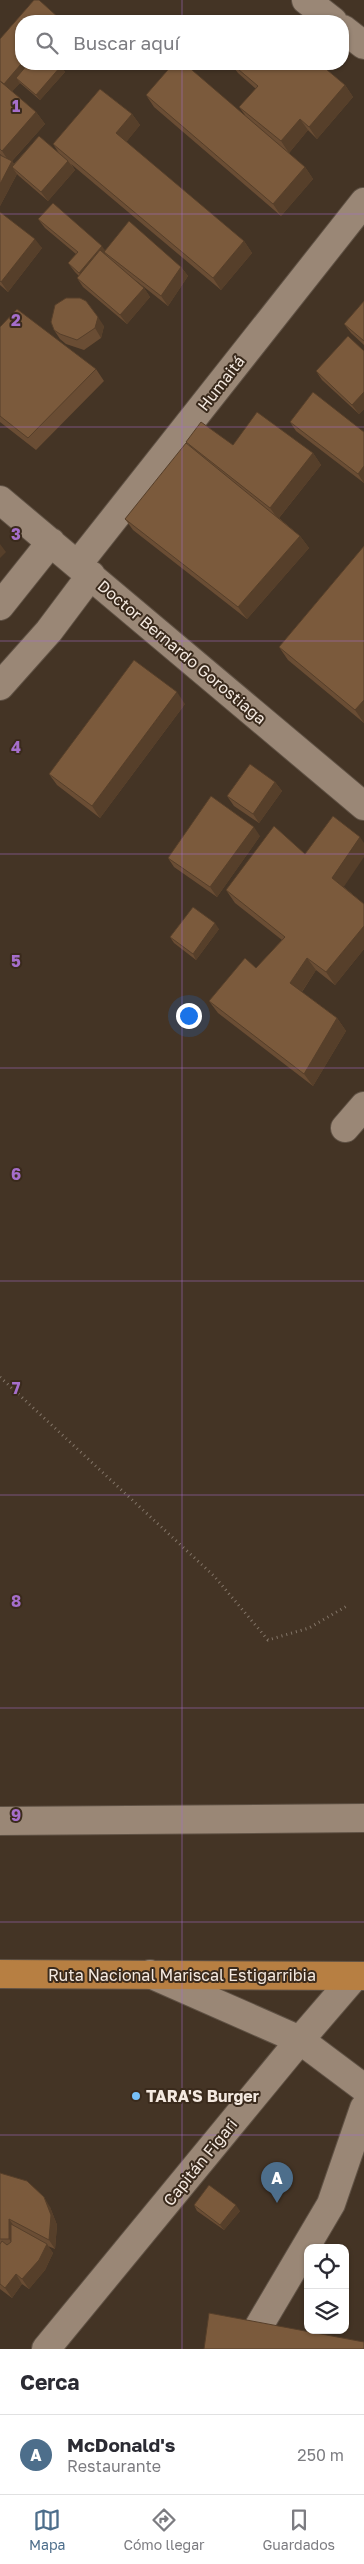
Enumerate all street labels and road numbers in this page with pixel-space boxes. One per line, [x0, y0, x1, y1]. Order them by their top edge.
street label: Humaitá [193, 351, 249, 415]
street label: Doctor Bernardo Gorostiaga [94, 576, 270, 728]
street label: Ruta Nacional Mariscal Estigarribia [48, 1965, 316, 1985]
street label: Capitán Figari [159, 2114, 241, 2210]

